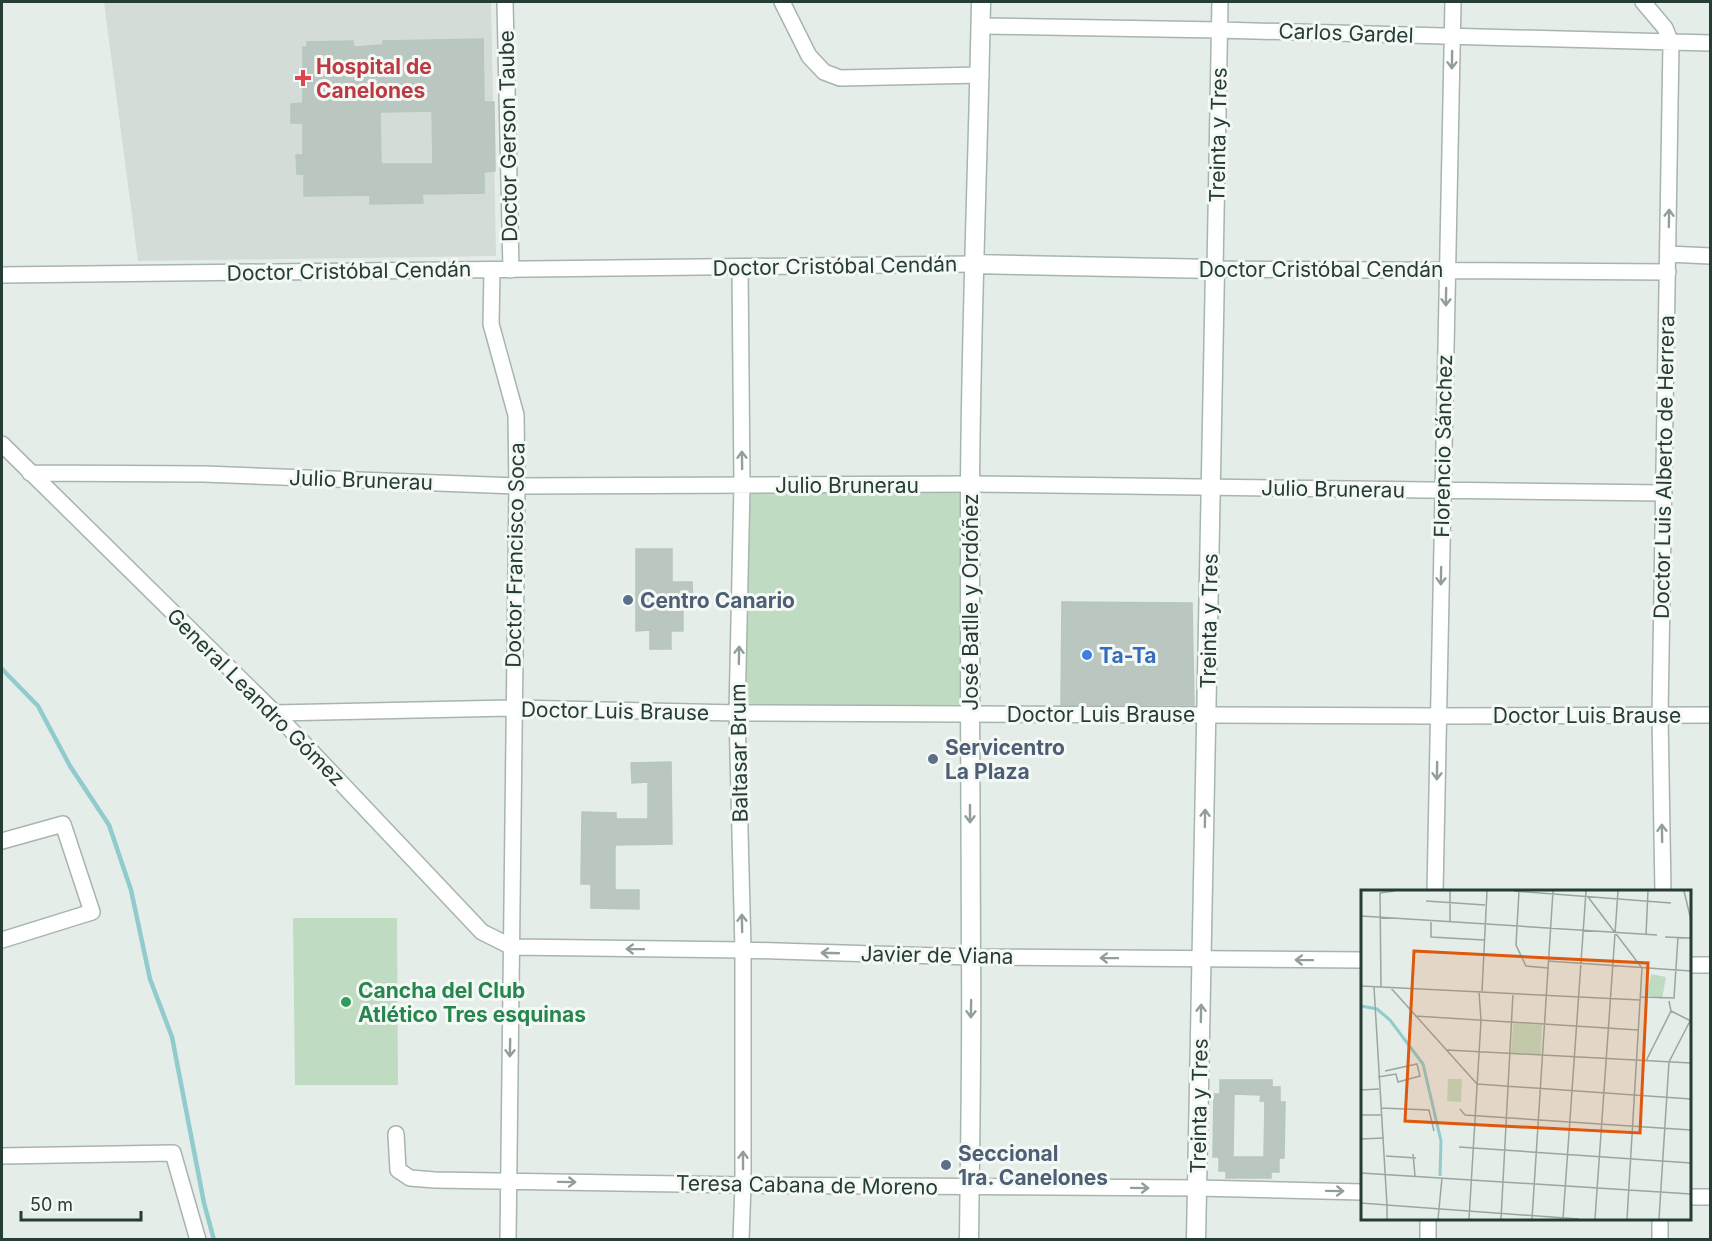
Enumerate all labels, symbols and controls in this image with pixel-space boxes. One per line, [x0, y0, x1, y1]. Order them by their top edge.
street label: Carlos Gardel [1278, 18, 1414, 48]
street label: Doctor Gerson Taube [494, 30, 522, 242]
one-way arrow [1446, 49, 1457, 69]
place label: Hospital de Canelones [316, 54, 432, 103]
street label: Treinta y Tres [1204, 67, 1232, 203]
marker: Hospital de Canelones [294, 69, 312, 87]
one-way arrow [1663, 209, 1675, 229]
street label: Doctor Cristóbal Cendán [712, 251, 958, 281]
street label: Doctor Cristóbal Cendán [226, 256, 472, 286]
street label: Doctor Cristóbal Cendán [1199, 257, 1443, 282]
one-way arrow [1440, 286, 1452, 306]
street label: Doctor Luis Alberto de Herrera [1649, 315, 1679, 619]
street label: Florencio Sánchez [1429, 354, 1457, 538]
street label: Doctor Francisco Soca [501, 442, 529, 668]
one-way arrow [736, 450, 748, 470]
street label: Julio Brunerau [289, 465, 433, 495]
street label: Julio Brunerau [775, 473, 919, 498]
street label: Julio Brunerau [1261, 475, 1405, 503]
street label: José Batlle y Ordóñez [958, 493, 983, 711]
street label: Treinta y Tres [1195, 553, 1223, 689]
one-way arrow [1435, 565, 1447, 585]
place label: Centro Canario [640, 588, 795, 613]
marker: Centro Canario [621, 593, 635, 607]
street label: General Leandro Gómez [162, 603, 350, 791]
place label: Ta-Ta [1099, 643, 1157, 668]
one-way arrow [733, 645, 744, 665]
marker: Ta-Ta [1080, 648, 1094, 662]
street label: Baltasar Brum [725, 683, 753, 823]
street label: Doctor Luis Brause [521, 697, 709, 725]
street label: Doctor Luis Brause [1007, 702, 1195, 727]
street label: Doctor Luis Brause [1493, 703, 1681, 728]
place label: Servicentro La Plaza [945, 735, 1065, 784]
marker: Servicentro La Plaza [926, 752, 940, 766]
one-way arrow [1431, 760, 1443, 780]
one-way arrow [964, 804, 976, 824]
one-way arrow [1199, 809, 1211, 829]
one-way arrow [1656, 824, 1668, 844]
inset map [1361, 890, 1691, 1220]
one-way arrow [736, 914, 748, 934]
street label: Javier de Viana [860, 941, 1014, 969]
one-way arrow [626, 943, 646, 955]
one-way arrow [821, 947, 841, 958]
one-way arrow [1100, 952, 1120, 964]
one-way arrow [1295, 954, 1315, 966]
place label: Cancha del Club Atlético Tres esquinas [358, 978, 586, 1027]
marker: Cancha del Club Atlético Tres esquinas [339, 995, 353, 1009]
one-way arrow [965, 999, 977, 1019]
one-way arrow [1195, 1004, 1207, 1024]
one-way arrow [504, 1037, 516, 1057]
street label: Treinta y Tres [1185, 1038, 1213, 1174]
place label: Seccional 1ra. Canelones [958, 1141, 1108, 1190]
one-way arrow [737, 1151, 749, 1171]
marker: Seccional 1ra. Canelones [939, 1158, 953, 1172]
street label: Teresa Cabana de Moreno [676, 1170, 938, 1200]
one-way arrow [556, 1176, 576, 1188]
one-way arrow [1129, 1182, 1149, 1194]
scale bar [21, 1184, 141, 1222]
one-way arrow [1324, 1186, 1344, 1197]
text: 50 m [30, 1194, 73, 1215]

